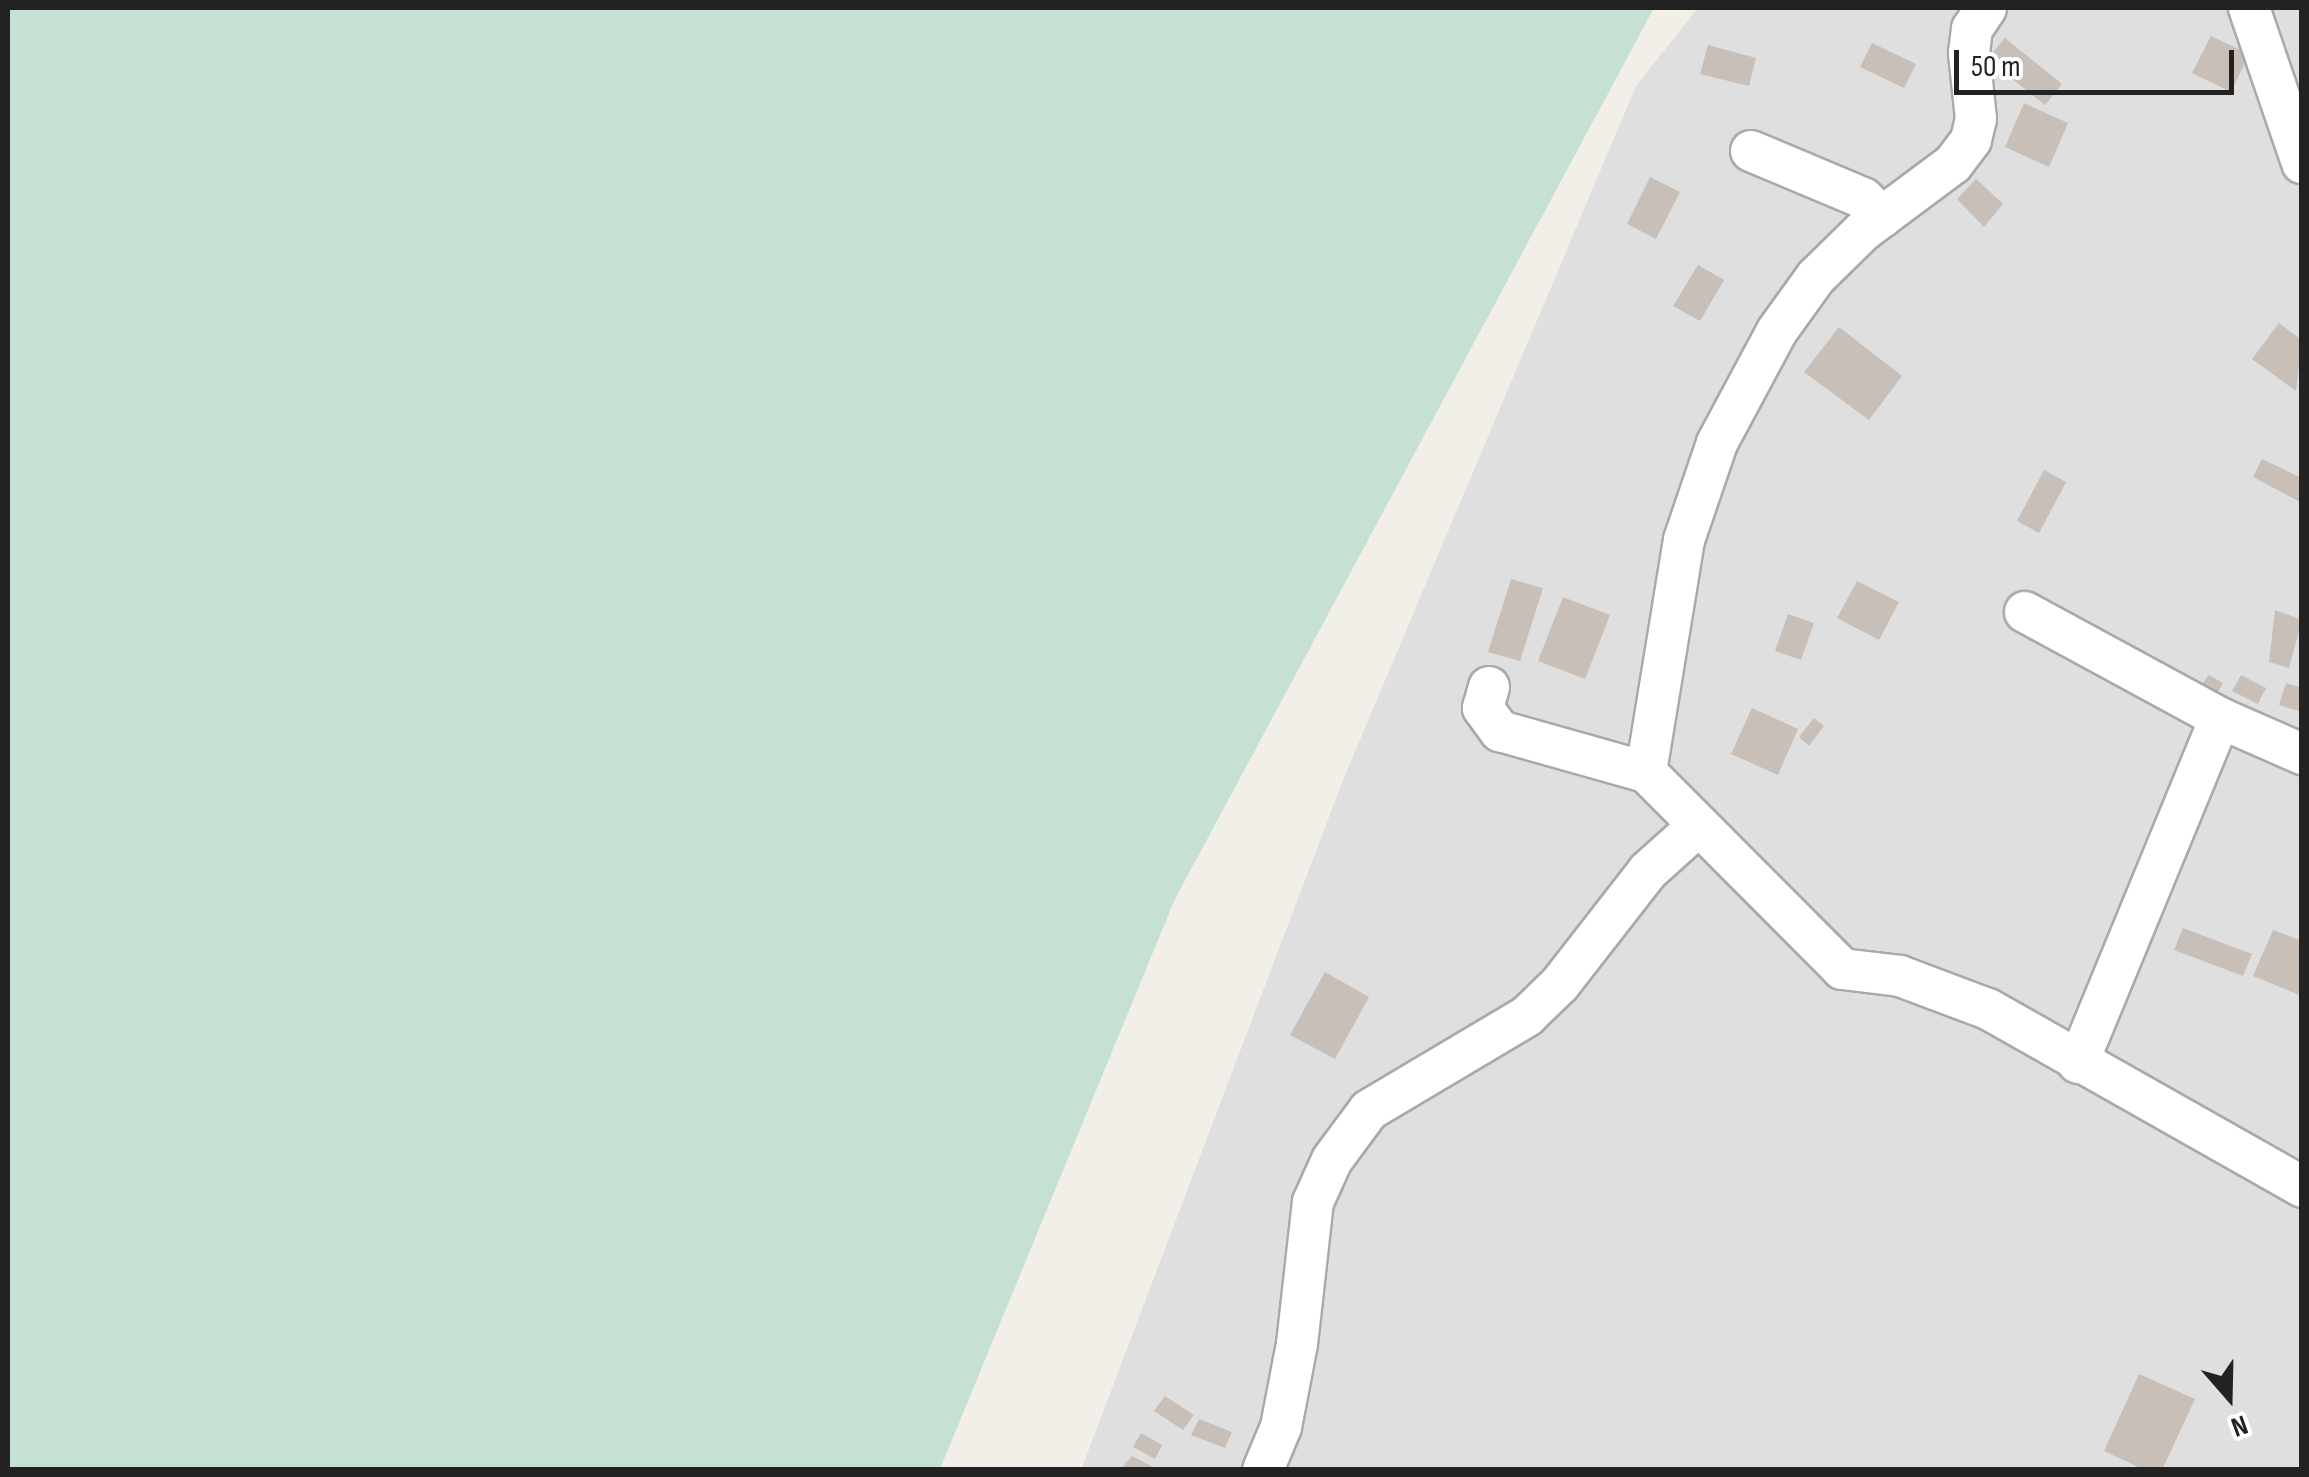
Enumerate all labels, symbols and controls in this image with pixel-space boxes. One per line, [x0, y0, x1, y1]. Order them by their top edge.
scale bar [1959, 30, 2239, 92]
text: 50 m [1971, 49, 2020, 85]
north arrow [2179, 1347, 2279, 1447]
text: N [2227, 1408, 2252, 1444]

